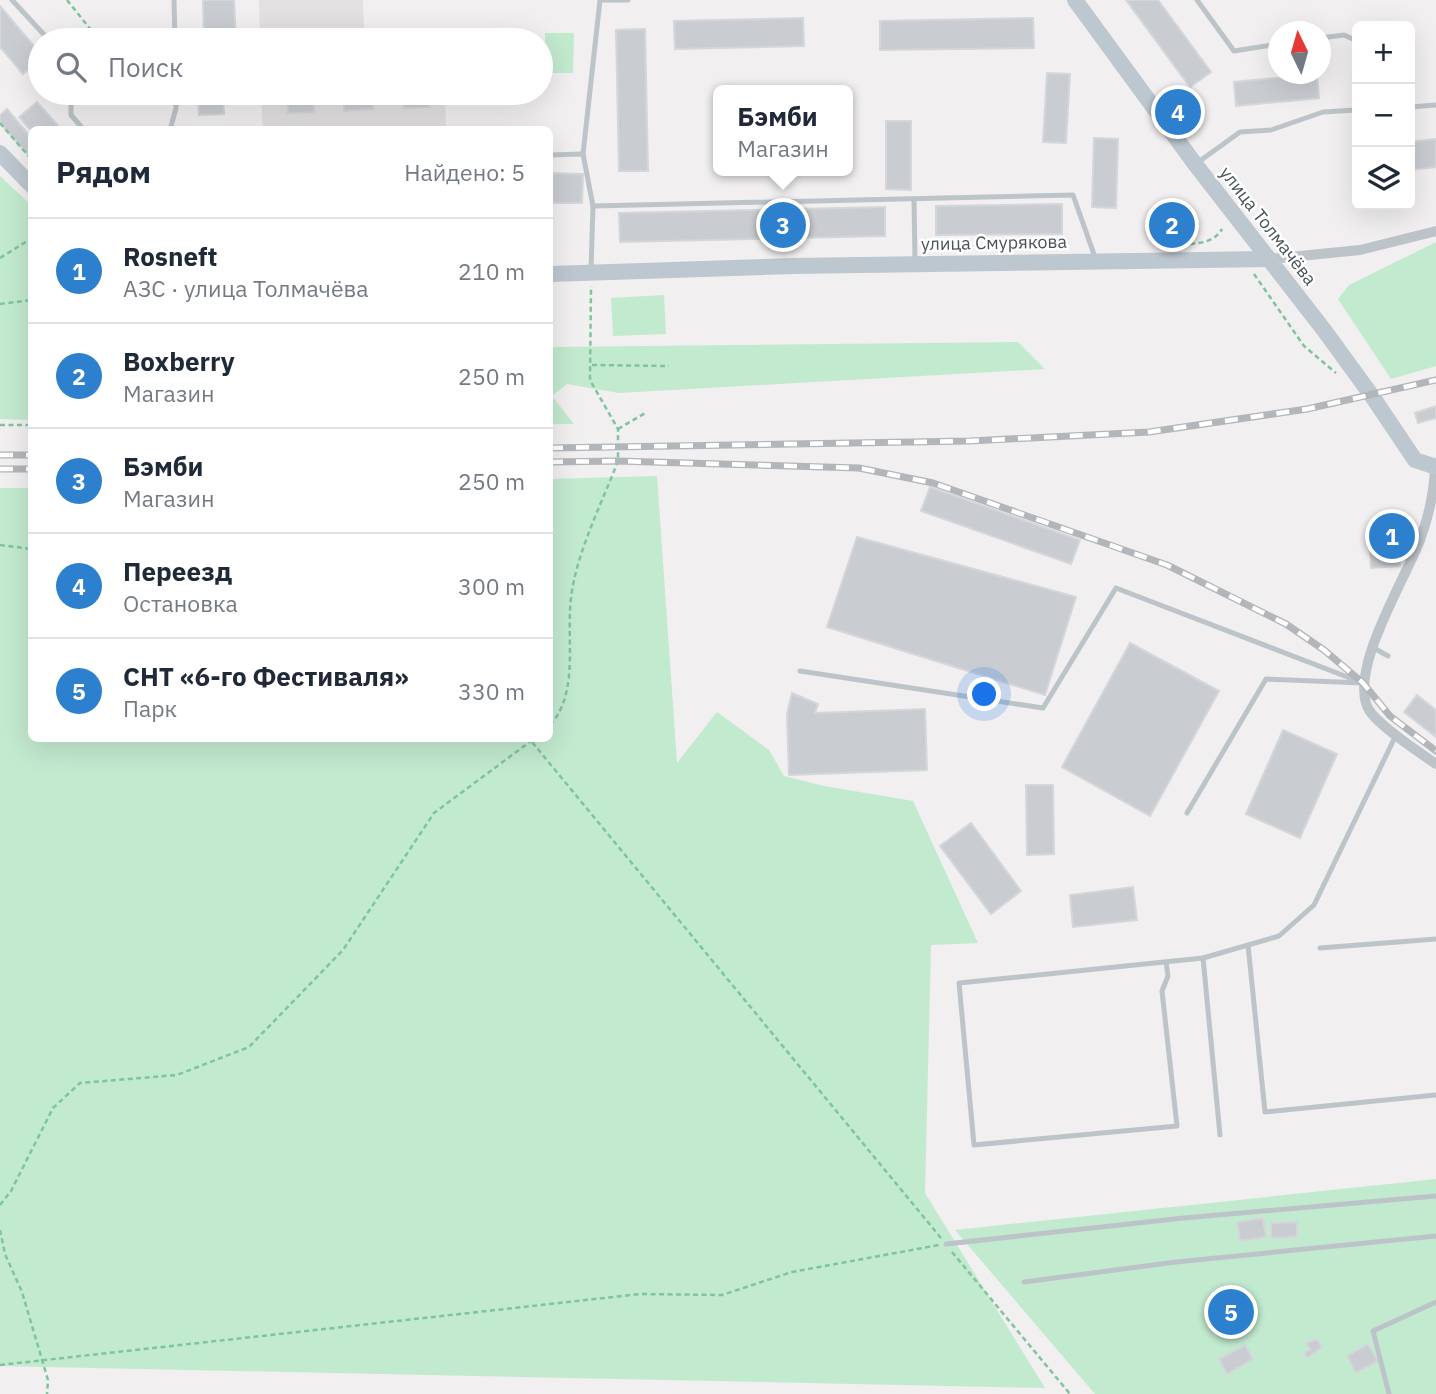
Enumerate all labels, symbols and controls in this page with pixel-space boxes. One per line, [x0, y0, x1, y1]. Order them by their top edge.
north arrow [1268, 21, 1331, 84]
map controls [1352, 21, 1415, 210]
button: + [1352, 21, 1415, 84]
search box [28, 28, 553, 105]
icon: search [52, 48, 90, 86]
text: Поиск [108, 50, 183, 84]
button: − [1352, 84, 1415, 147]
popup [713, 85, 853, 176]
pin: 4 [1155, 86, 1201, 138]
text: Бэмби [737, 99, 818, 133]
text: Магазин [737, 133, 829, 163]
button: layers [1352, 147, 1415, 210]
text: Рядом [56, 152, 151, 191]
text: Найдено: 5 [404, 157, 525, 187]
street label: улица Толмачёва [1215, 162, 1322, 290]
pin: 3 [760, 199, 806, 251]
pin: 2 [1149, 199, 1195, 251]
street label: улица Смурякова [921, 230, 1068, 255]
text: Rosneft [123, 239, 217, 273]
text: 1 [72, 256, 86, 286]
text: 210 m [458, 256, 525, 286]
text: АЗС · улица Толмачёва [123, 273, 369, 303]
text: Boxberry [123, 344, 235, 378]
text: 2 [72, 361, 86, 391]
text: 250 m [458, 361, 525, 391]
text: Магазин [123, 378, 214, 408]
text: Бэмби [123, 449, 204, 483]
text: 3 [72, 466, 86, 496]
text: 250 m [458, 466, 525, 496]
text: Магазин [123, 483, 214, 513]
pin: 1 [1369, 510, 1415, 562]
text: Переезд [123, 554, 232, 588]
text: 4 [72, 571, 86, 601]
text: 300 m [458, 571, 525, 601]
text: Остановка [123, 588, 238, 618]
text: СНТ «6-го Фестиваля» [123, 659, 409, 693]
text: 5 [72, 676, 86, 706]
text: 330 m [458, 676, 525, 706]
your location [967, 677, 1001, 711]
text: Парк [123, 693, 177, 723]
pin: 5 [1208, 1286, 1254, 1338]

